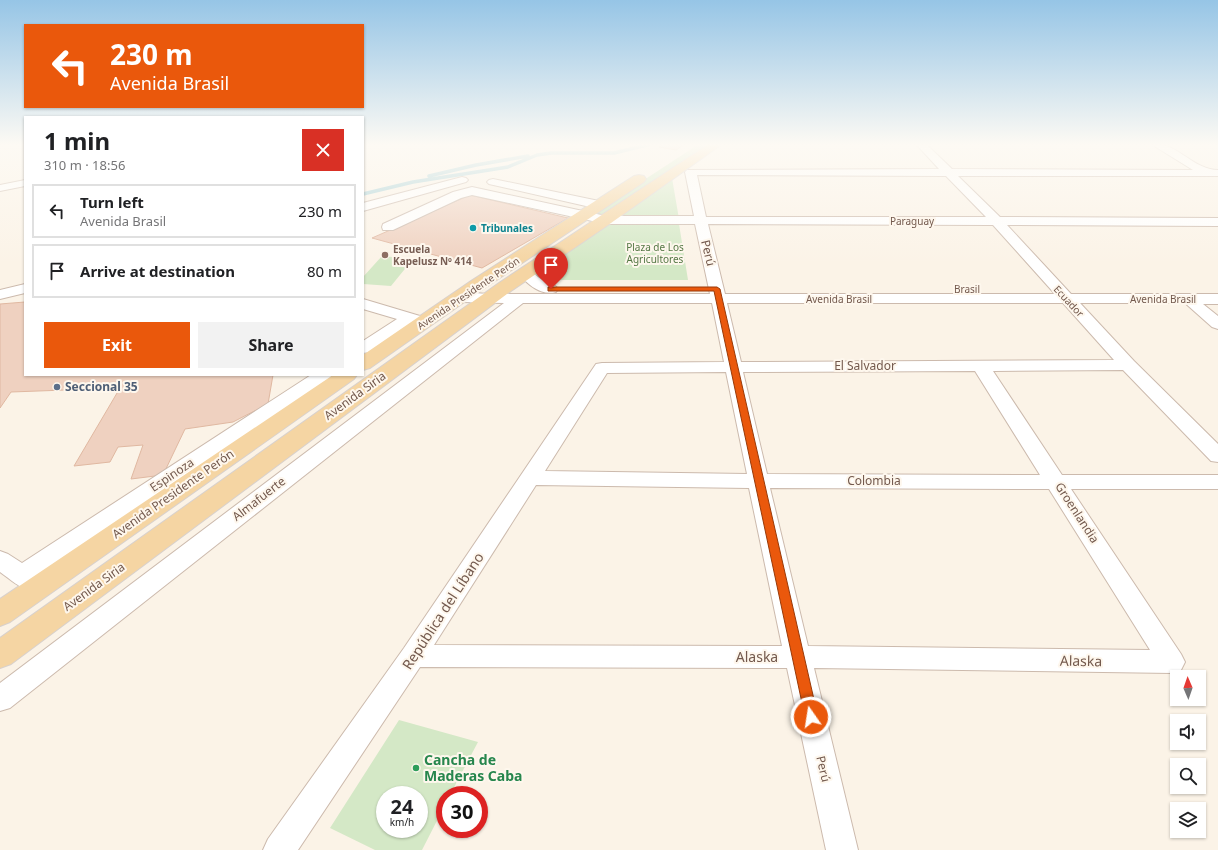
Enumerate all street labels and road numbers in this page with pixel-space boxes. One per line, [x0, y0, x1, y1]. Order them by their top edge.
street label: Paraguay [890, 214, 935, 228]
street label: Perú [697, 238, 720, 268]
street label: Avenida Presidente Perón [414, 253, 522, 333]
street label: Brasil [954, 282, 980, 296]
street label: Ecuador [1051, 282, 1087, 320]
street label: Avenida Brasil [806, 292, 872, 306]
street label: Avenida Brasil [1130, 292, 1196, 306]
street label: El Salvador [834, 357, 896, 374]
street label: Avenida Siria [320, 367, 389, 424]
street label: Avenida Presidente Perón [108, 445, 237, 542]
street label: Espinoza [146, 454, 197, 496]
street label: Almafuerte [229, 472, 289, 525]
street label: Colombia [847, 472, 901, 489]
street label: Groenlandia [1051, 479, 1103, 546]
street label: República del Líbano [398, 548, 488, 673]
street label: Avenida Siria [59, 558, 128, 615]
street label: Alaska [736, 647, 778, 666]
street label: Alaska [1060, 651, 1102, 670]
street label: Perú [812, 754, 835, 784]

